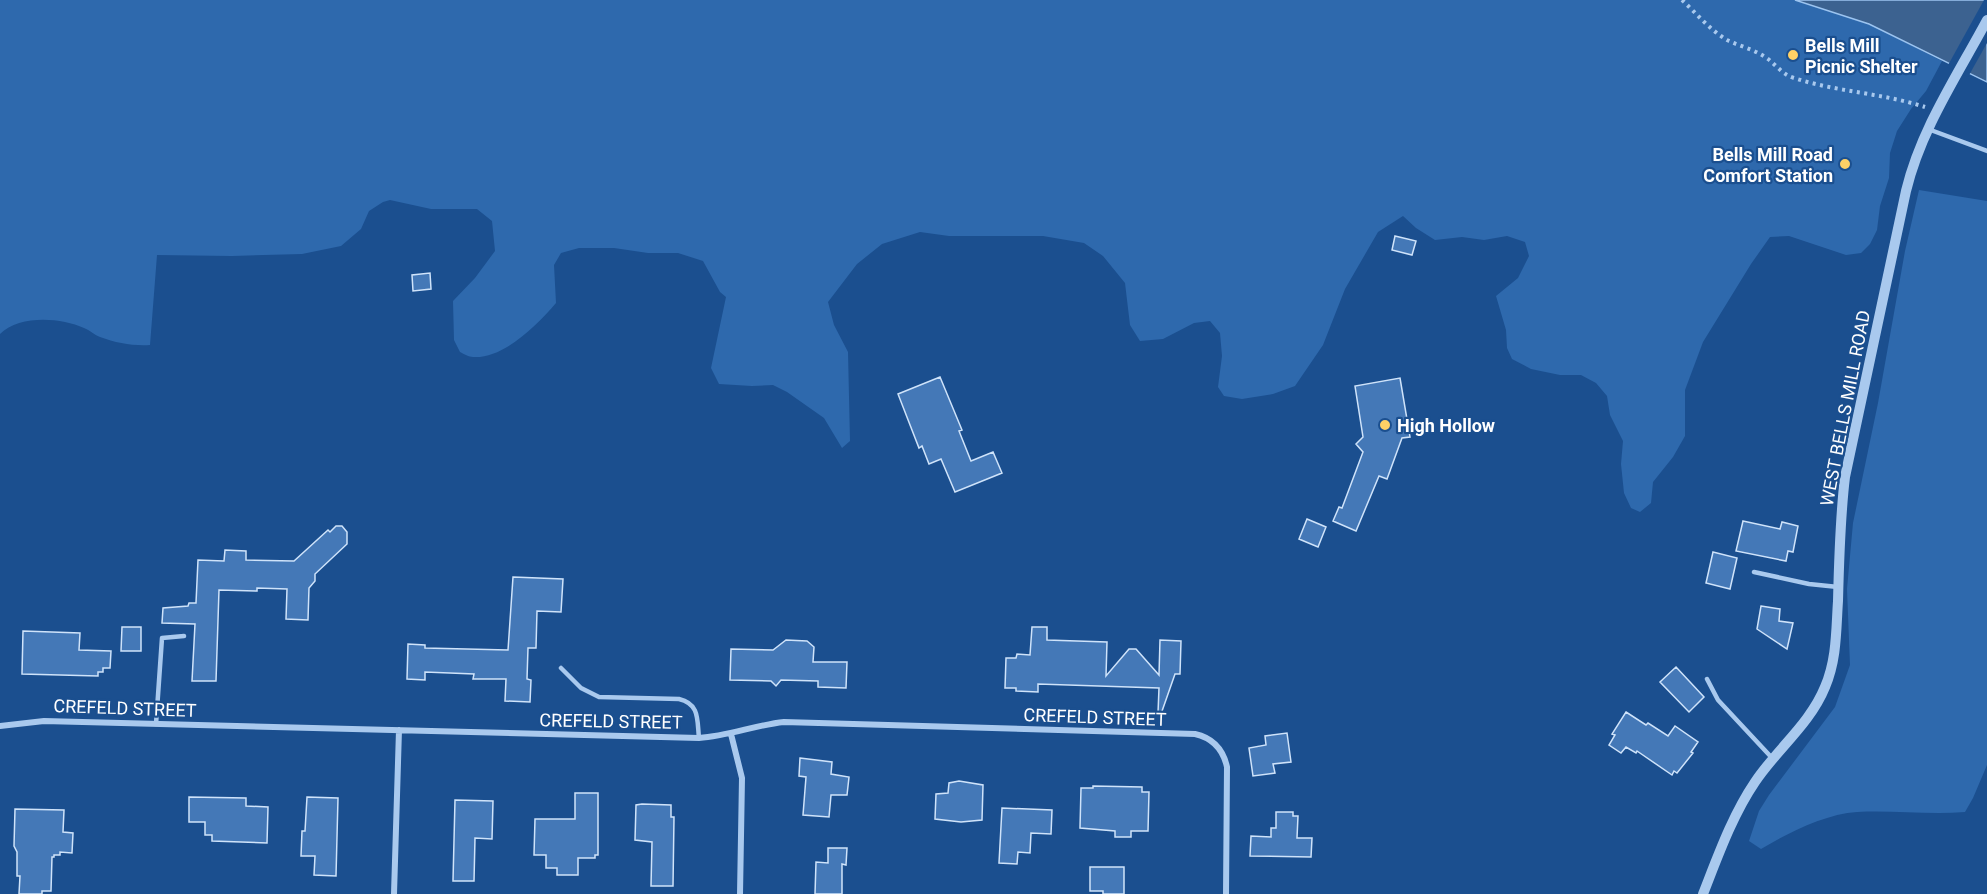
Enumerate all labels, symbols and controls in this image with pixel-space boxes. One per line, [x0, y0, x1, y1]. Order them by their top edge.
place label: Bells Mill Picnic Shelter [1805, 35, 1918, 77]
marker: Bells Mill Picnic Shelter [1786, 48, 1800, 62]
place label: Bells Mill Road Comfort Station [1703, 144, 1833, 186]
marker: Bells Mill Road Comfort Station [1838, 157, 1852, 171]
street label: WEST BELLS MILL ROAD [1816, 308, 1874, 508]
place label: High Hollow [1397, 415, 1495, 436]
marker: High Hollow [1378, 418, 1392, 432]
street label: CREFELD STREET [53, 695, 197, 721]
street label: CREFELD STREET [1023, 704, 1167, 730]
street label: CREFELD STREET [539, 709, 683, 733]

